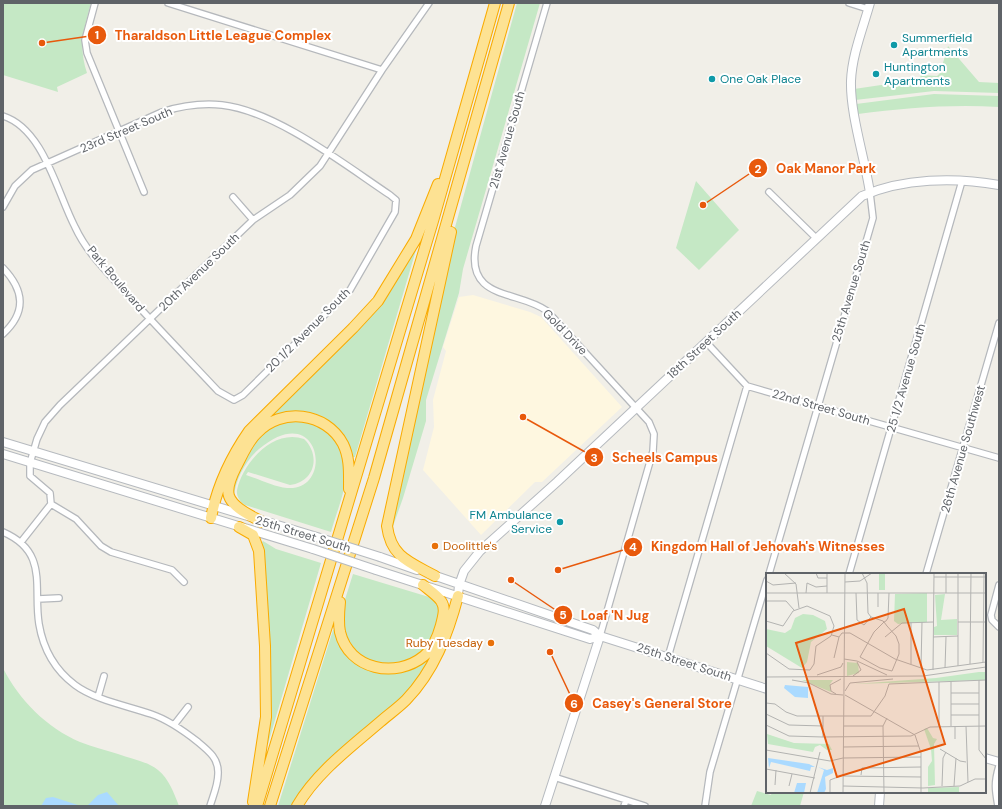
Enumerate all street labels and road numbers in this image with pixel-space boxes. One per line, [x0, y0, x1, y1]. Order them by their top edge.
street label: 21st Avenue South [485, 89, 529, 191]
street label: 23rd Street South [77, 103, 175, 157]
street label: 20th Avenue South [155, 229, 243, 315]
street label: 25th Avenue South [828, 238, 874, 344]
street label: Park Boulevard [84, 243, 148, 315]
street label: 20 1/2 Avenue South [262, 284, 354, 376]
street label: 18th Street South [664, 305, 744, 382]
street label: Gold Drive [539, 306, 591, 359]
street label: 25 1/2 Avenue South [883, 322, 929, 434]
street label: 26th Avenue Southwest [937, 383, 989, 515]
street label: 22nd Street South [770, 385, 872, 429]
street label: 25th Street South [253, 512, 353, 556]
street label: 25th Street South [635, 639, 734, 685]

